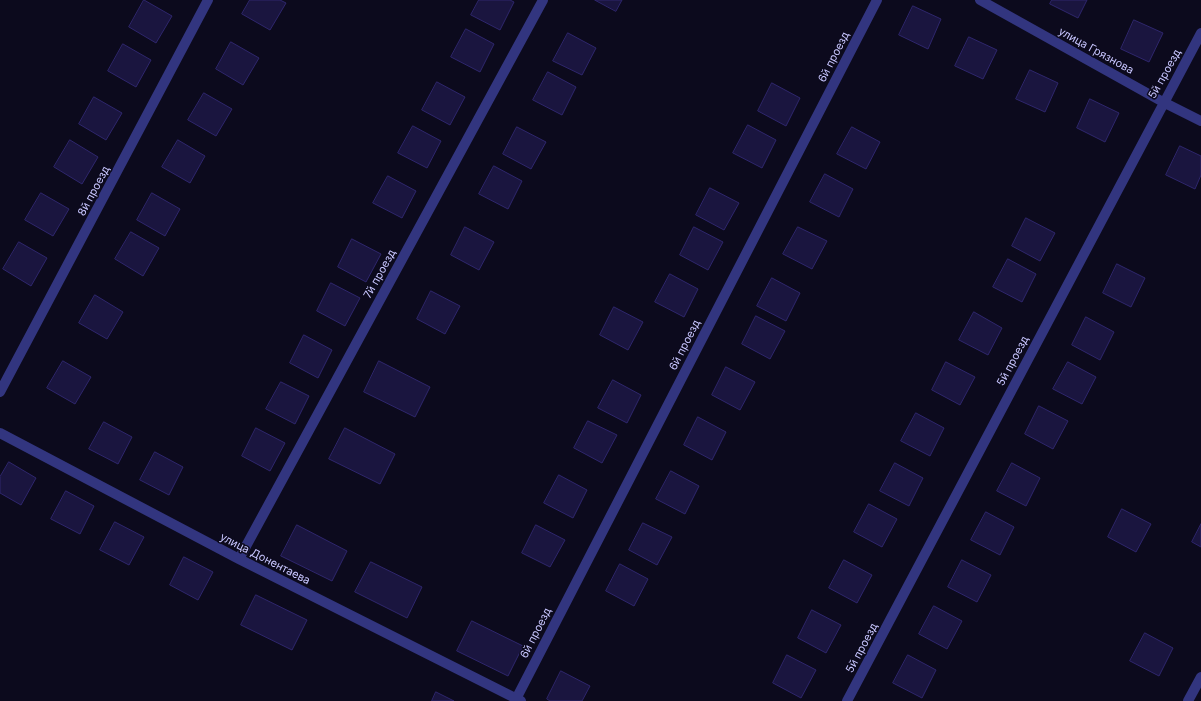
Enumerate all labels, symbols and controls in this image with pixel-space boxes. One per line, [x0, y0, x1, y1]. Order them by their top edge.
street label: улица Грязнова [1056, 25, 1136, 77]
street label: 6й проезд [816, 30, 852, 84]
street label: 5й проезд [1146, 47, 1184, 101]
street label: 8й проезд [75, 164, 113, 218]
street label: 7й проезд [361, 247, 399, 301]
street label: 6й проезд [667, 318, 703, 372]
street label: 5й проезд [994, 334, 1032, 388]
street label: улица Донентаева [218, 531, 312, 587]
street label: 6й проезд [518, 606, 554, 660]
street label: 5й проезд [843, 621, 881, 675]

